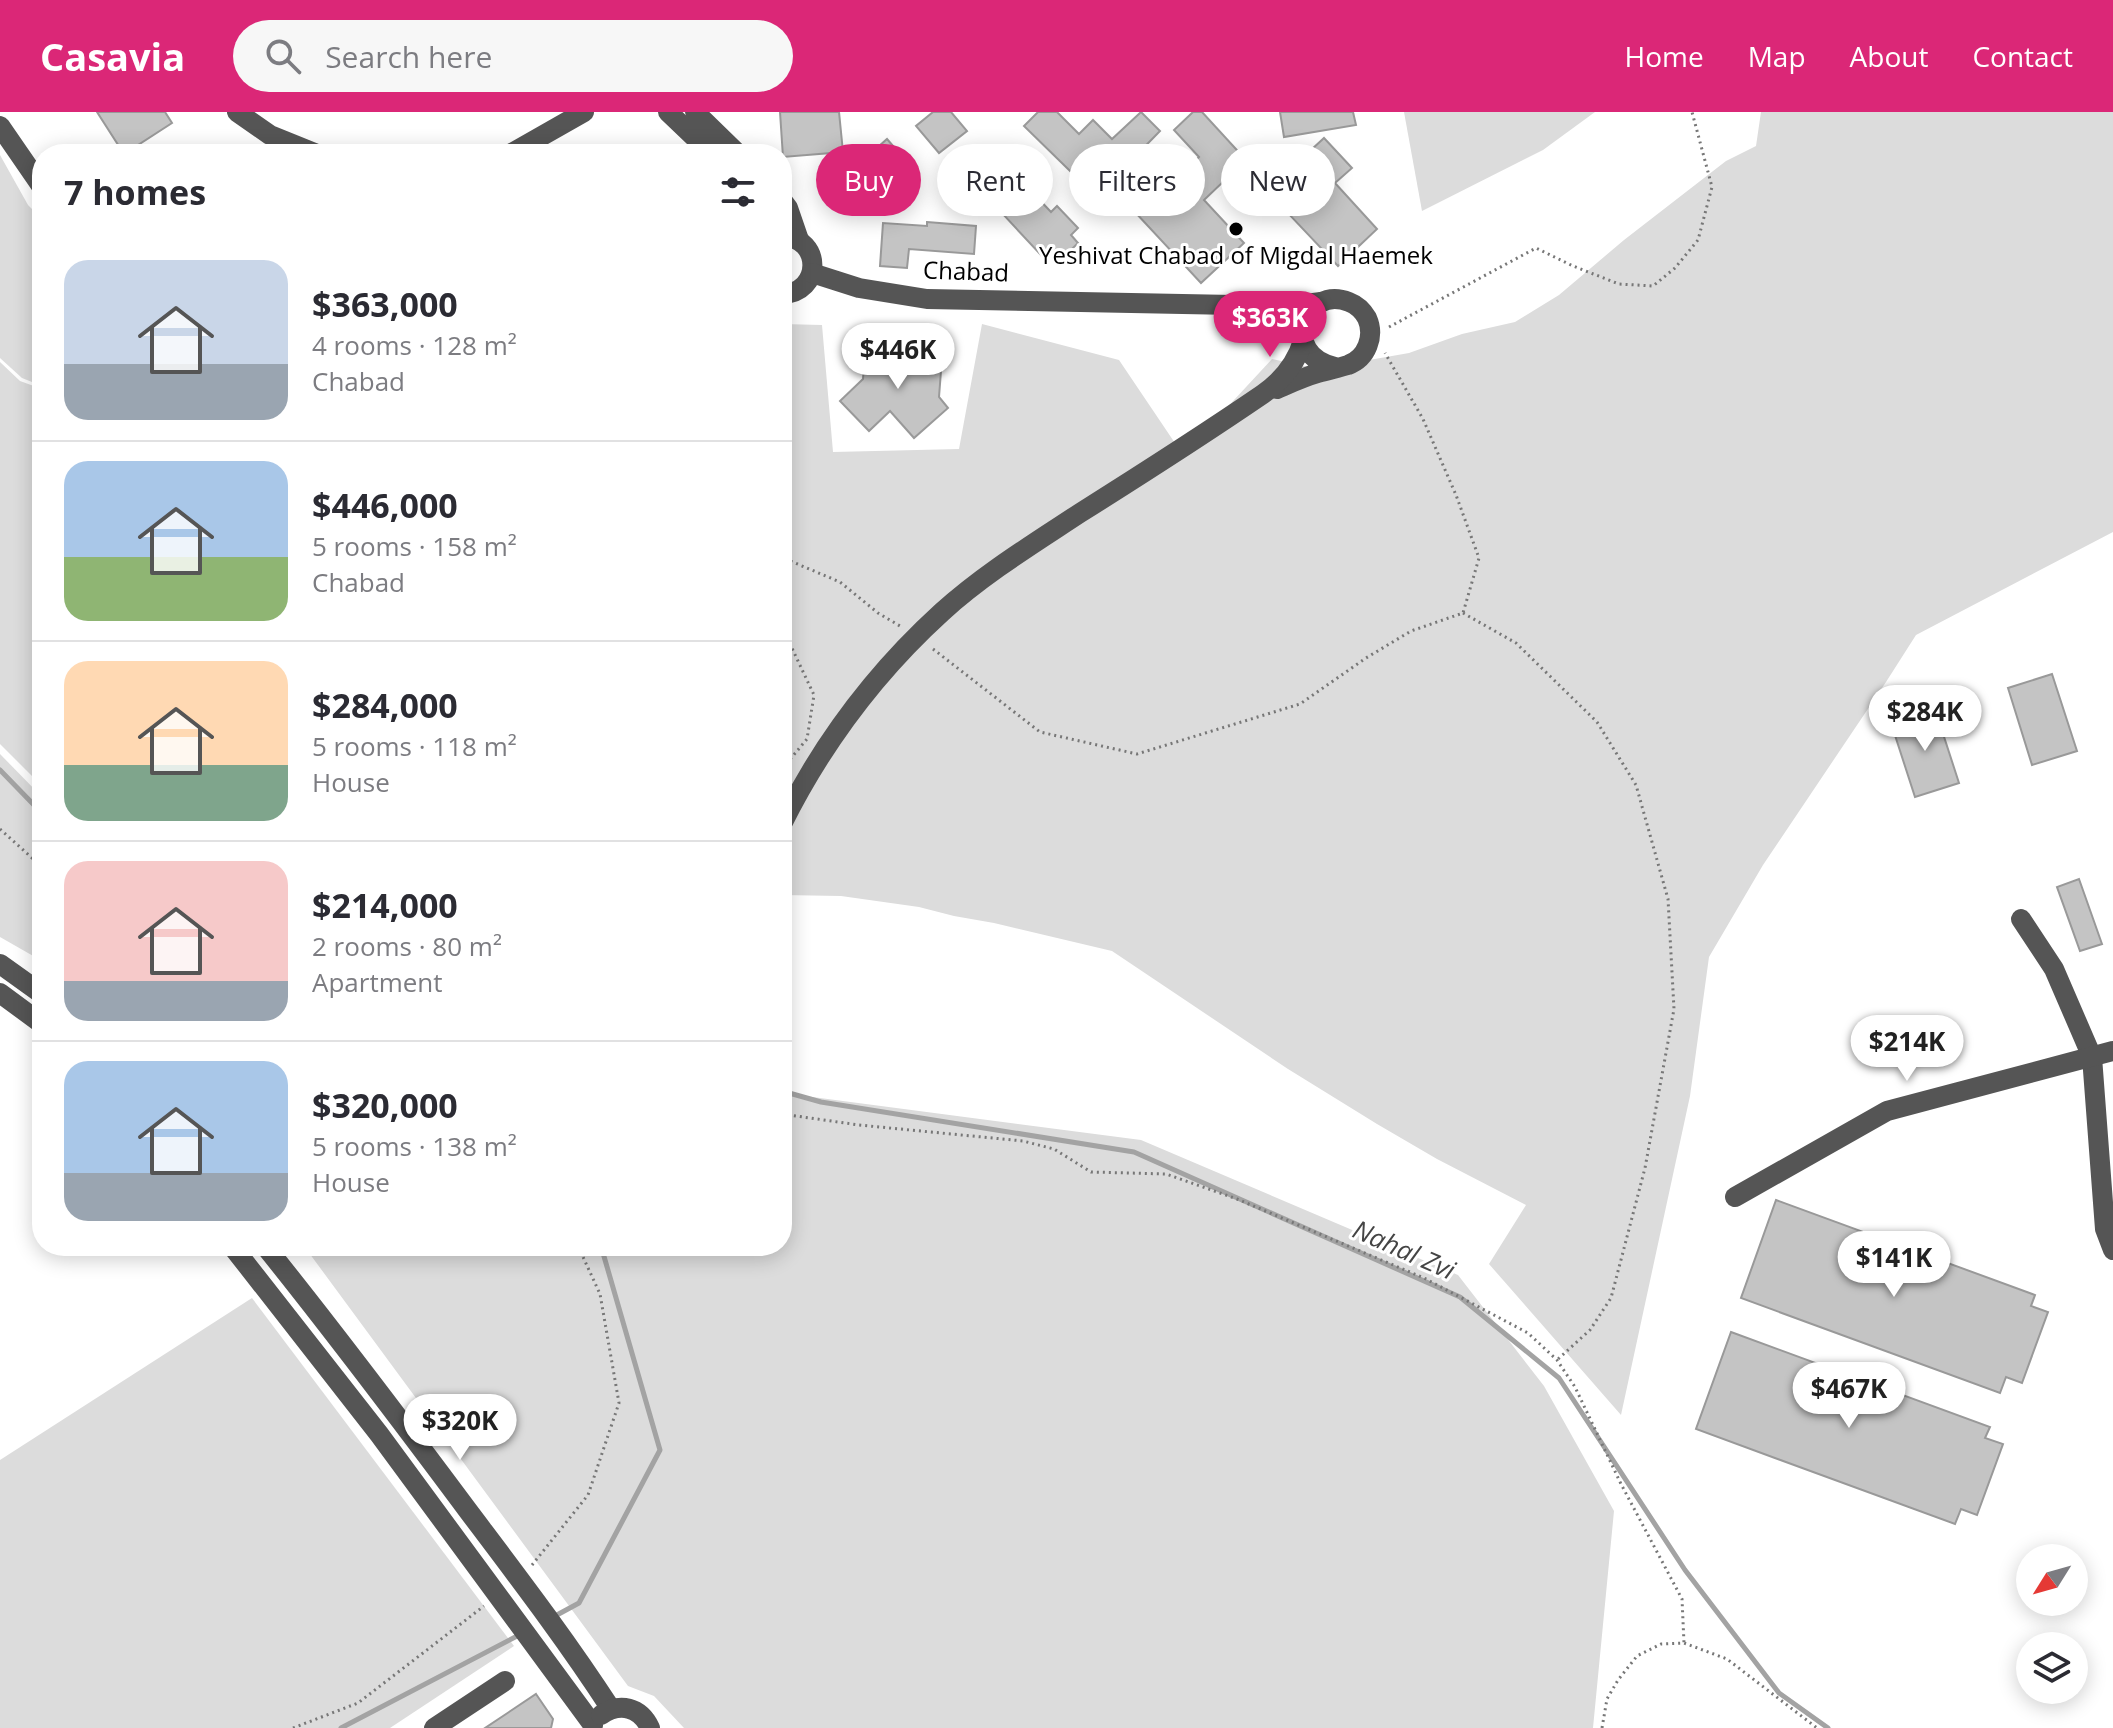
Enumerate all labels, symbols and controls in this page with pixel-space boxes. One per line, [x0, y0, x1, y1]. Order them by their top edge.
search box [233, 20, 793, 92]
text: Casavia [40, 30, 185, 82]
icon: search [261, 34, 305, 78]
text: Search here [325, 36, 492, 77]
text: Home [1625, 37, 1704, 75]
text: Map [1748, 37, 1806, 75]
text: About [1850, 37, 1928, 75]
text: Contact [1972, 37, 2073, 75]
chip: Buy [816, 144, 921, 216]
chip: Rent [937, 144, 1053, 216]
chip: Filters [1069, 144, 1205, 216]
chip: New [1221, 144, 1335, 216]
text: 7 homes [64, 169, 206, 215]
icon: filters [716, 170, 760, 214]
marker: Yeshivat Chabad of Migdal Haemek [1227, 220, 1245, 238]
place label: Yeshivat Chabad of Migdal Haemek [1039, 238, 1433, 271]
street label: Chabad [923, 253, 1010, 288]
text: $363,000 [312, 281, 458, 327]
pin: $363K [1214, 291, 1326, 359]
icon: home [128, 292, 224, 388]
text: $363K [1232, 299, 1308, 335]
pin: $446K [842, 323, 954, 391]
text: 4 rooms · 128 m² [312, 327, 517, 363]
text: $446K [860, 331, 936, 367]
text: Chabad [312, 363, 405, 399]
text: $446,000 [312, 482, 458, 528]
icon: home [128, 493, 224, 589]
text: 5 rooms · 158 m² [312, 528, 517, 564]
text: Chabad [312, 564, 405, 600]
text: $284,000 [312, 682, 458, 728]
pin: $284K [1869, 685, 1981, 753]
icon: home [128, 693, 224, 789]
text: $284K [1887, 693, 1963, 729]
text: 5 rooms · 118 m² [312, 728, 517, 764]
text: House [312, 764, 390, 800]
text: $214,000 [312, 882, 458, 928]
icon: home [128, 893, 224, 989]
text: 2 rooms · 80 m² [312, 928, 502, 964]
text: Apartment [312, 964, 443, 1000]
pin: $214K [1851, 1015, 1963, 1083]
text: $214K [1869, 1023, 1945, 1059]
text: $320,000 [312, 1082, 458, 1128]
icon: home [128, 1093, 224, 1189]
text: 5 rooms · 138 m² [312, 1128, 517, 1164]
text: House [312, 1164, 390, 1200]
water label: Nahal Zvi [1348, 1211, 1462, 1288]
pin: $141K [1838, 1231, 1950, 1299]
text: $141K [1856, 1239, 1932, 1275]
pin: $467K [1793, 1362, 1905, 1430]
text: $467K [1811, 1370, 1887, 1406]
pin: $320K [404, 1394, 516, 1462]
text: $320K [422, 1402, 498, 1438]
north arrow [2016, 1544, 2088, 1616]
map controls [2016, 1544, 2088, 1704]
button: layers [2016, 1632, 2088, 1704]

